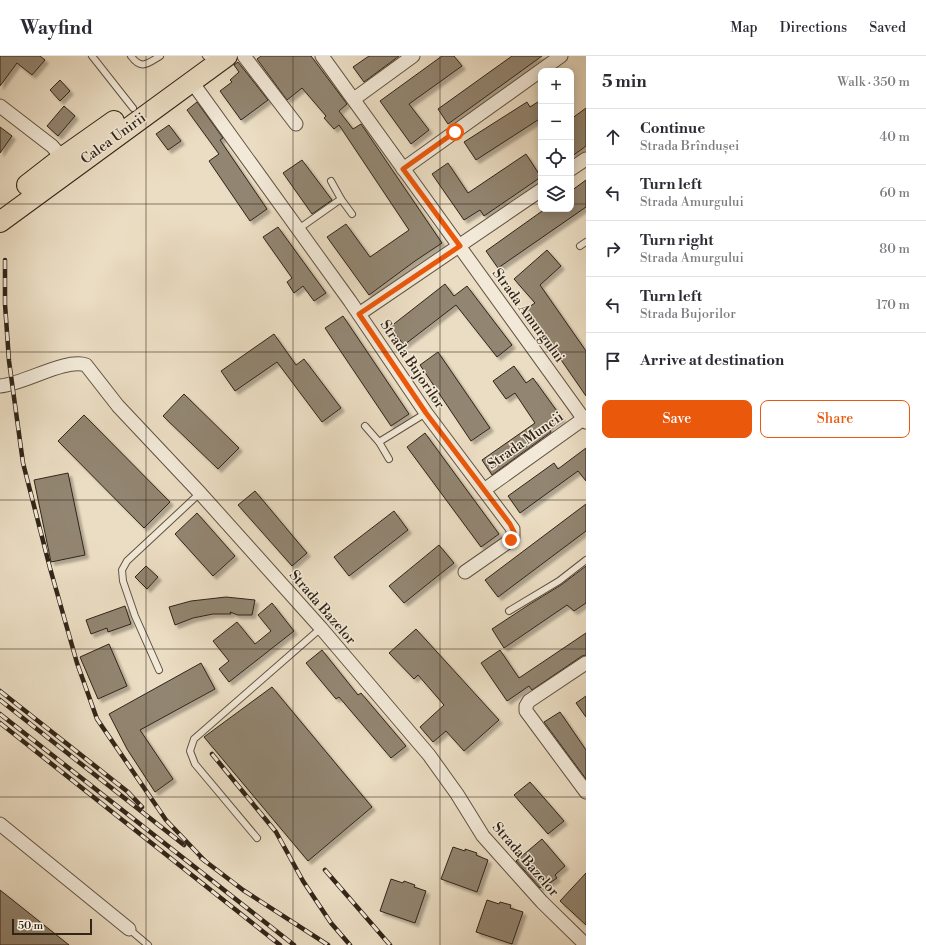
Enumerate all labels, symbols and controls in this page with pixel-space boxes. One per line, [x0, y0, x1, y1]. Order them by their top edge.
text: Wayfind [20, 16, 93, 40]
text: Map [730, 19, 758, 37]
text: Directions [780, 19, 847, 37]
text: Saved [869, 19, 906, 37]
map controls [538, 68, 574, 212]
button: + [538, 68, 574, 104]
text: 5 min [602, 71, 647, 93]
text: Walk · 350 m [837, 74, 910, 90]
button: − [538, 104, 574, 140]
street label: Calea Unirii [77, 109, 150, 169]
text: Continue [640, 119, 705, 138]
route start [446, 123, 464, 141]
icon: ahead [602, 126, 624, 148]
text: 40 m [880, 129, 910, 145]
text: Strada Brîndușei [640, 138, 739, 154]
button: locate [538, 140, 574, 176]
text: Turn left [640, 175, 702, 194]
button: layers [538, 176, 574, 212]
icon: left [602, 182, 624, 204]
text: 60 m [879, 185, 910, 201]
text: Strada Amurgului [640, 194, 744, 210]
text: Turn right [640, 231, 714, 250]
icon: right [602, 238, 624, 260]
text: 80 m [879, 241, 910, 257]
text: Strada Amurgului [640, 250, 744, 266]
street label: Strada Amurgului [488, 265, 569, 366]
text: Turn left [640, 287, 702, 306]
icon: left [602, 294, 624, 316]
text: 170 m [876, 297, 910, 313]
text: Strada Bujorilor [640, 306, 736, 322]
street label: Strada Bujorilor [376, 317, 449, 412]
icon: arrive [602, 350, 624, 372]
text: Arrive at destination [640, 351, 784, 370]
button: Save [602, 400, 752, 438]
button: Share [760, 400, 910, 438]
street label: Strada Muncii [484, 408, 567, 474]
route end [502, 531, 520, 549]
street label: Strada Bazelor [285, 567, 359, 649]
street label: Strada Bazelor [488, 819, 562, 901]
scale bar [12, 917, 92, 936]
text: 50 m [18, 919, 43, 933]

